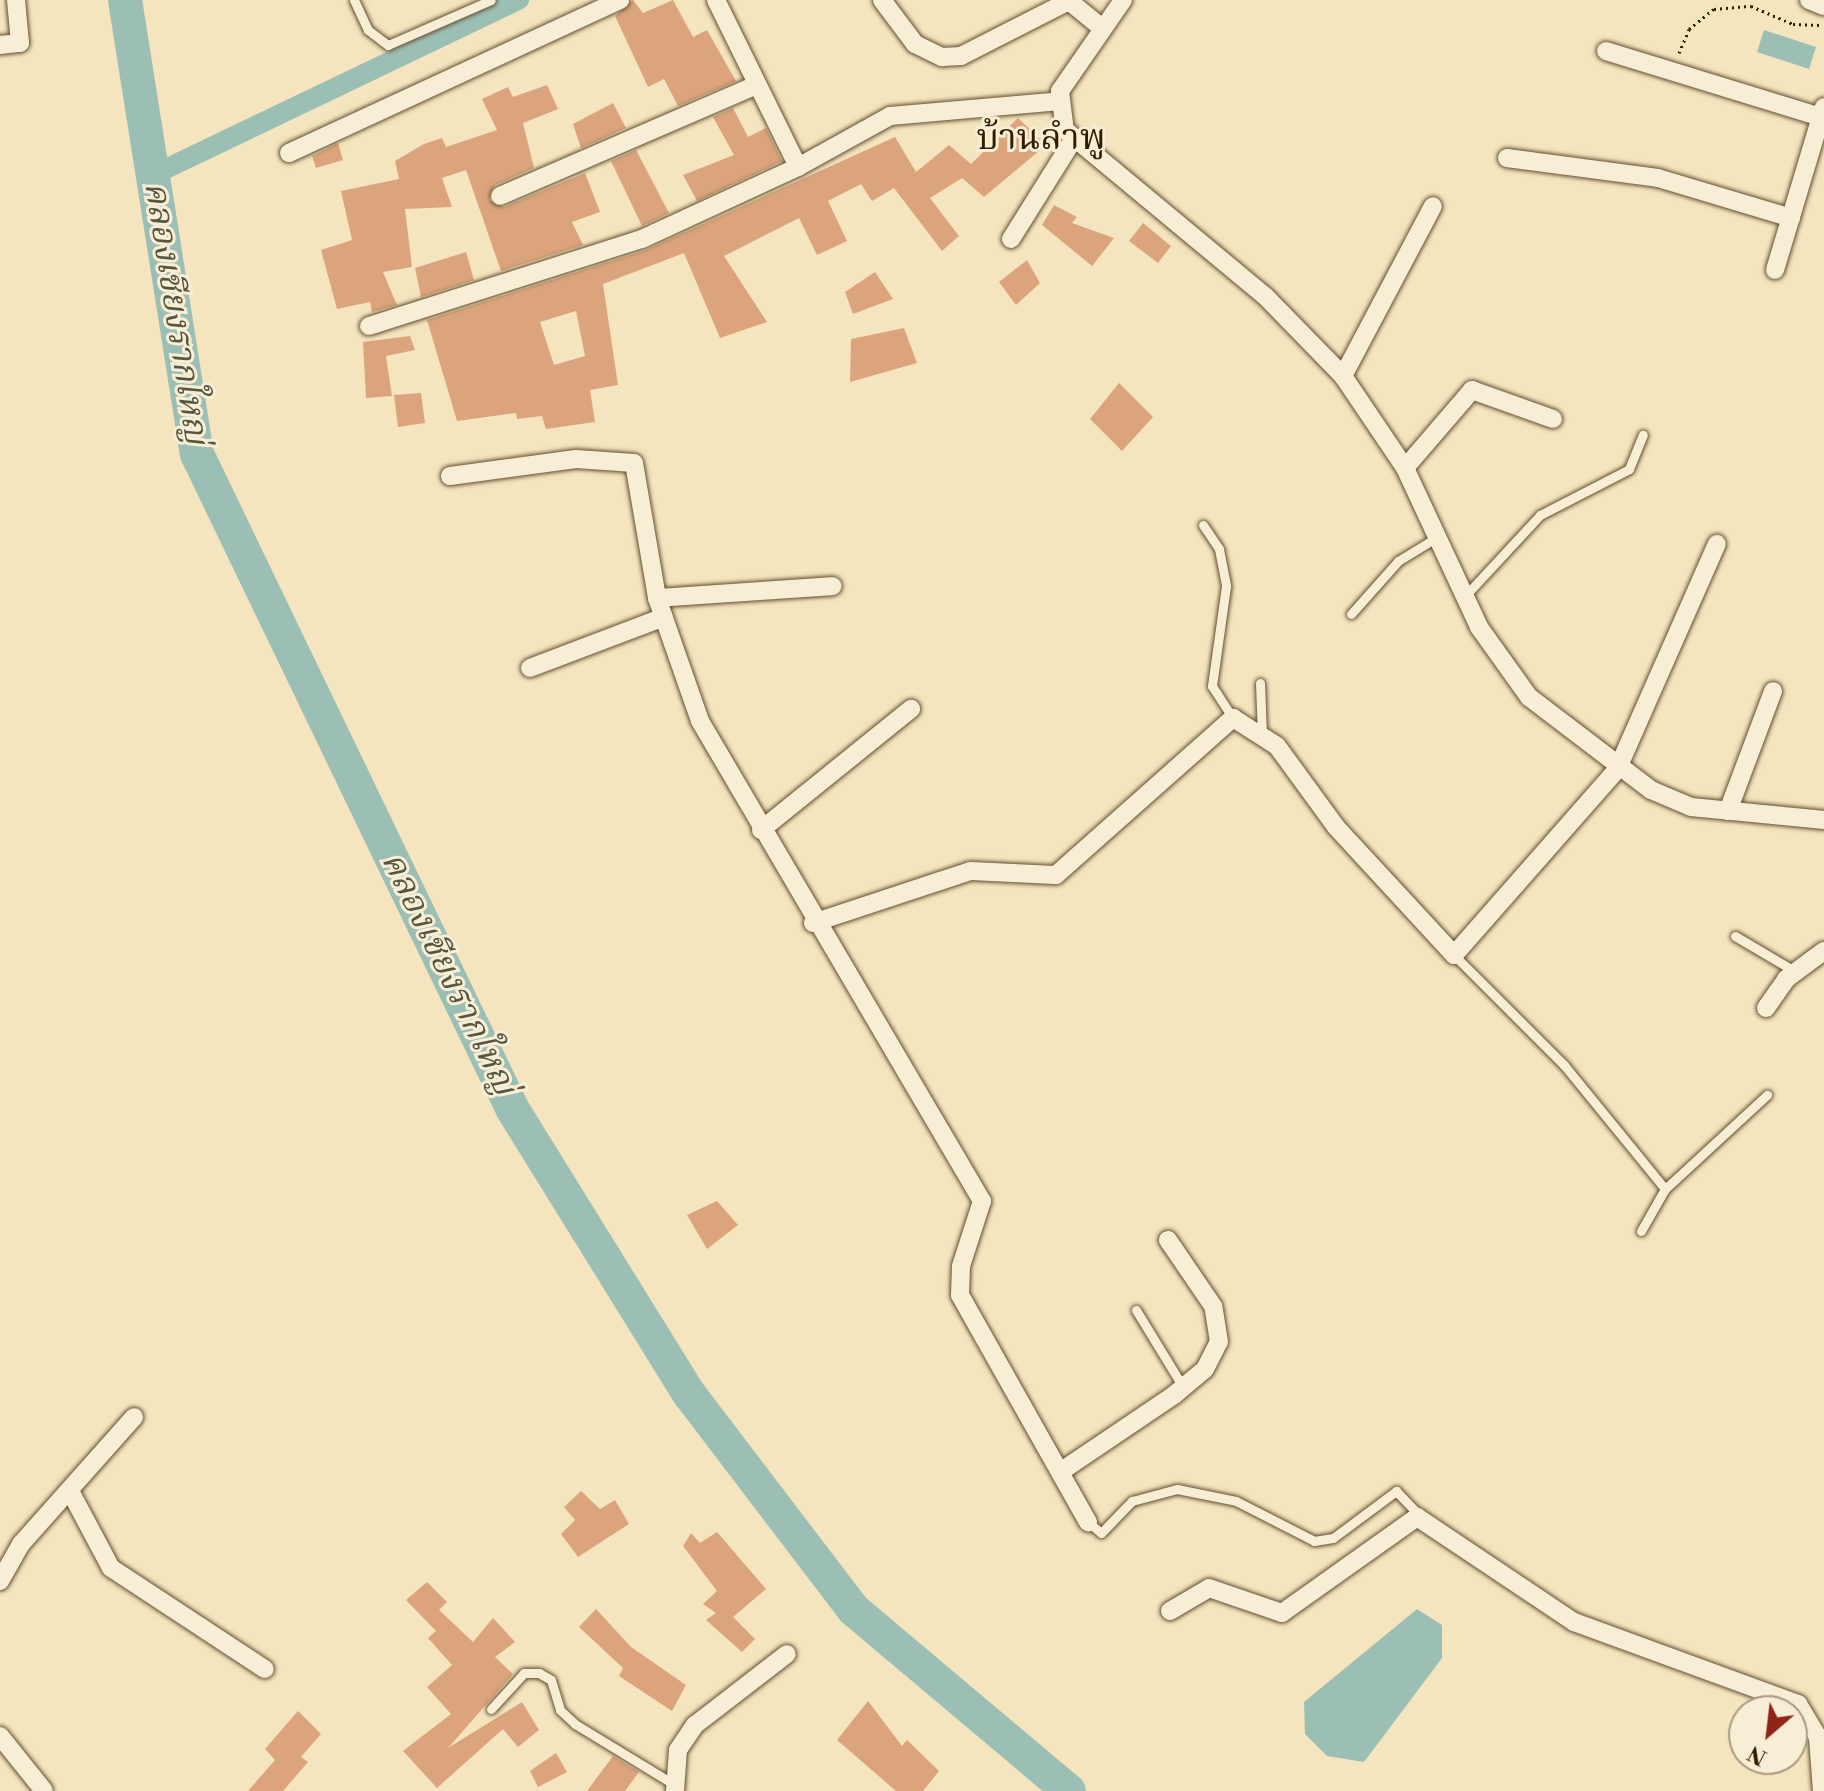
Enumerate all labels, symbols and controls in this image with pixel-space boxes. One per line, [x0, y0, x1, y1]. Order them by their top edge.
district label: บ้านลำพู [976, 117, 1106, 161]
water label: คลองเชียงรากใหญ่ [134, 179, 216, 447]
water label: คลองเชียงรากใหญ่ [372, 846, 524, 1102]
north arrow [1728, 1695, 1808, 1775]
text: N [1743, 1739, 1771, 1771]

